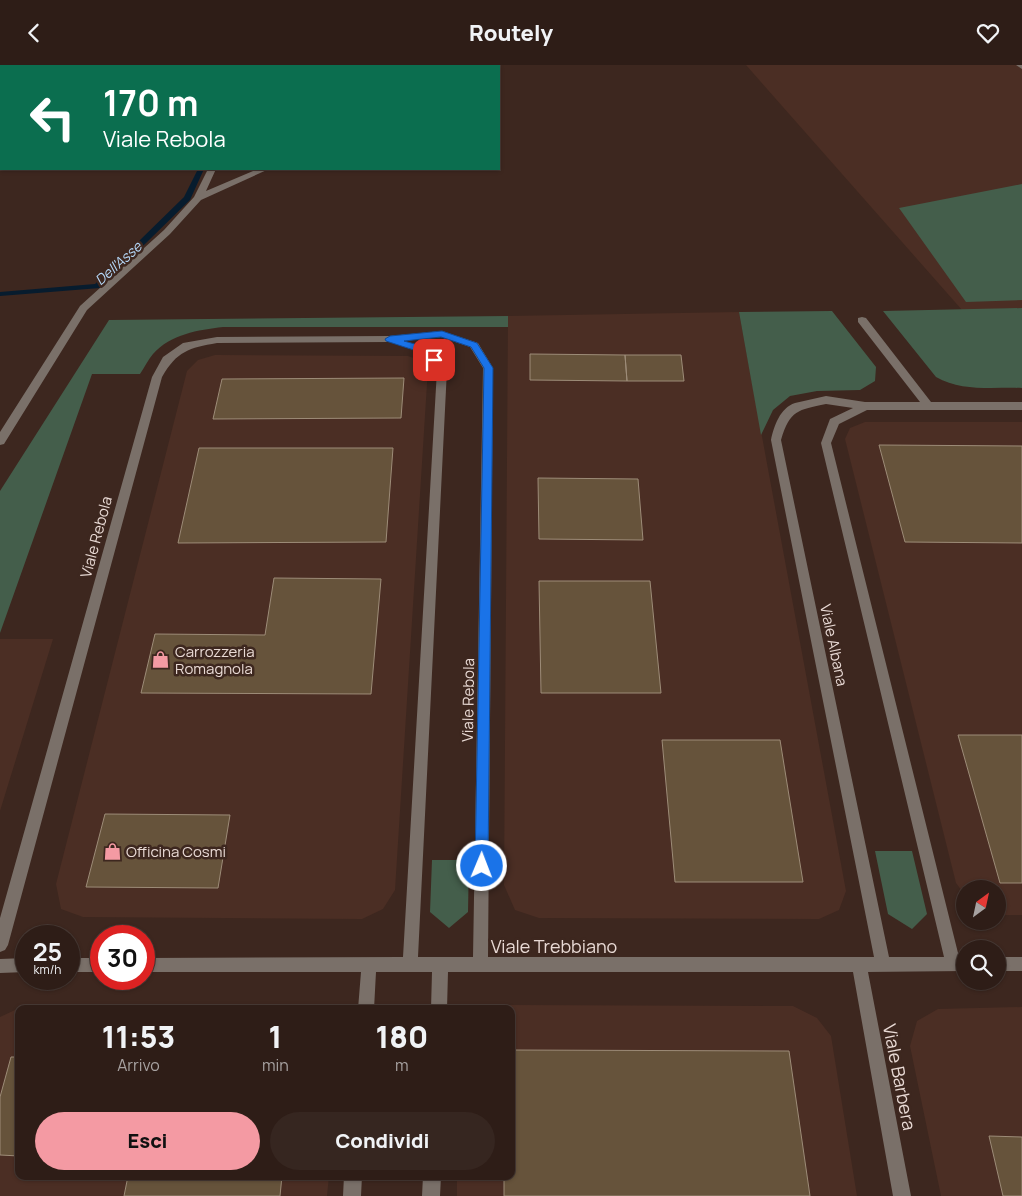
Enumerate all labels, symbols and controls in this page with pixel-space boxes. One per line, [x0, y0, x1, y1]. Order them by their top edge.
text: Routely [469, 18, 553, 48]
icon: back [20, 19, 48, 47]
icon: heart [974, 19, 1002, 47]
text: 170 m [103, 79, 199, 127]
icon: left [20, 85, 85, 150]
text: Viale Rebola [103, 124, 226, 154]
water label: Dell'Asse [91, 236, 146, 289]
pin [413, 339, 455, 381]
icon: arrive [420, 346, 448, 374]
street label: Viale Rebola [75, 494, 117, 580]
street label: Viale Albana [815, 602, 853, 688]
place label: Carrozzeria Romagnola [175, 641, 255, 679]
shop icon: Carrozzeria Romagnola [151, 650, 171, 670]
street label: Viale Rebola [457, 658, 479, 742]
position arrow [455, 839, 507, 891]
shop icon: Officina Cosmi [102, 841, 122, 861]
place label: Officina Cosmi [126, 841, 226, 862]
north arrow [956, 880, 1006, 930]
map controls [956, 880, 1006, 990]
speed limit sign: 30 [90, 925, 155, 990]
text: 25 [33, 934, 62, 969]
street label: Viale Trebbiano [491, 934, 617, 958]
button: search [956, 940, 1006, 990]
text: km/h [34, 961, 61, 978]
text: 11:53 [102, 1016, 175, 1057]
text: 1 [269, 1016, 282, 1057]
text: 180 [376, 1016, 428, 1057]
street label: Viale Barbera [878, 1022, 922, 1132]
text: Arrivo [117, 1054, 160, 1076]
text: min [262, 1054, 289, 1076]
text: m [395, 1054, 409, 1076]
button: Esci [35, 1112, 260, 1170]
button: Condividi [270, 1112, 495, 1170]

